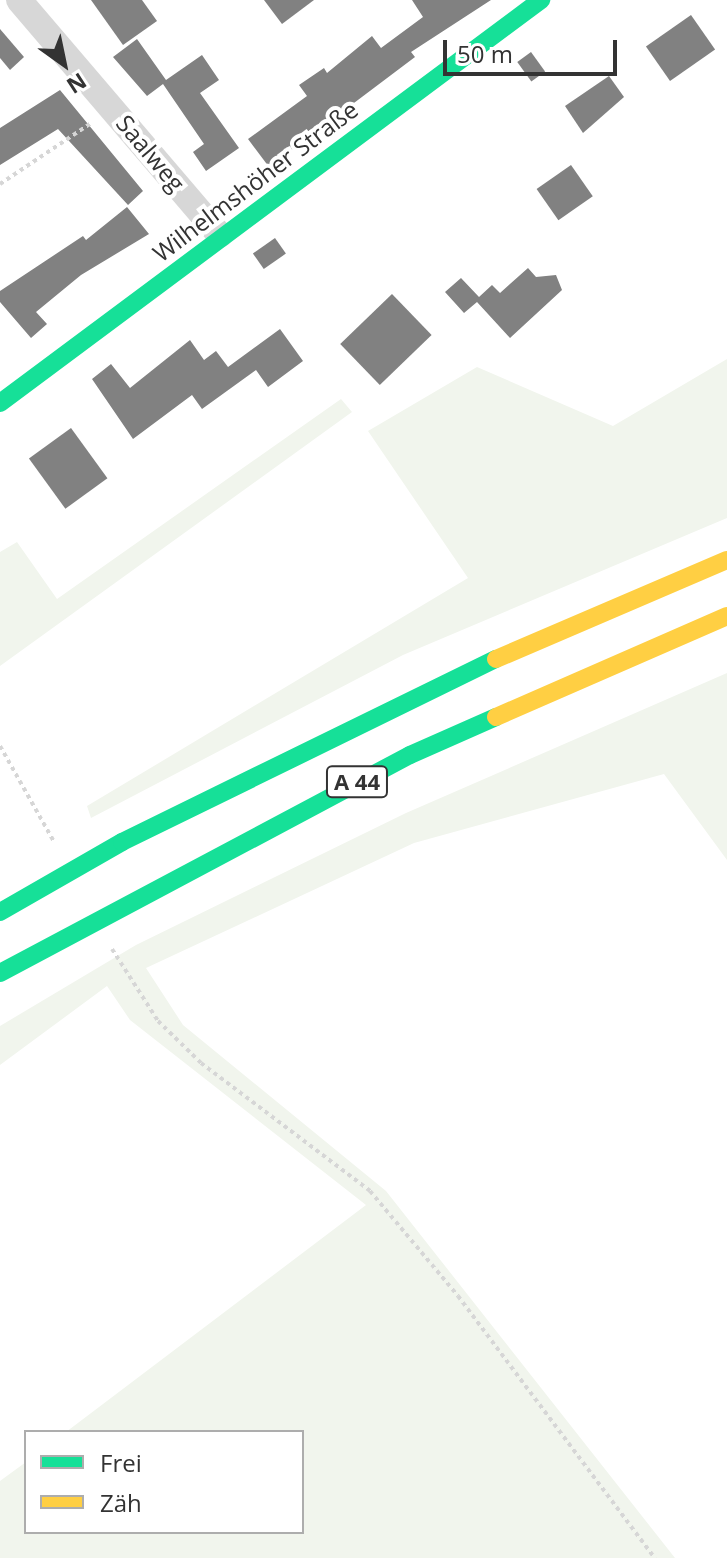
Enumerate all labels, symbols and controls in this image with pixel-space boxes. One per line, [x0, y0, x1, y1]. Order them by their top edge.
north arrow [24, 24, 104, 104]
scale bar [447, 24, 621, 74]
text: 50 m [457, 37, 513, 70]
text: N [61, 67, 93, 102]
street label: Wilhelmshöher Straße [147, 95, 363, 267]
street label: Saalweg [111, 109, 191, 197]
road number: A 44 [325, 764, 389, 800]
legend [24, 1430, 304, 1534]
text: Frei [100, 1446, 142, 1479]
text: Zäh [100, 1486, 142, 1519]

